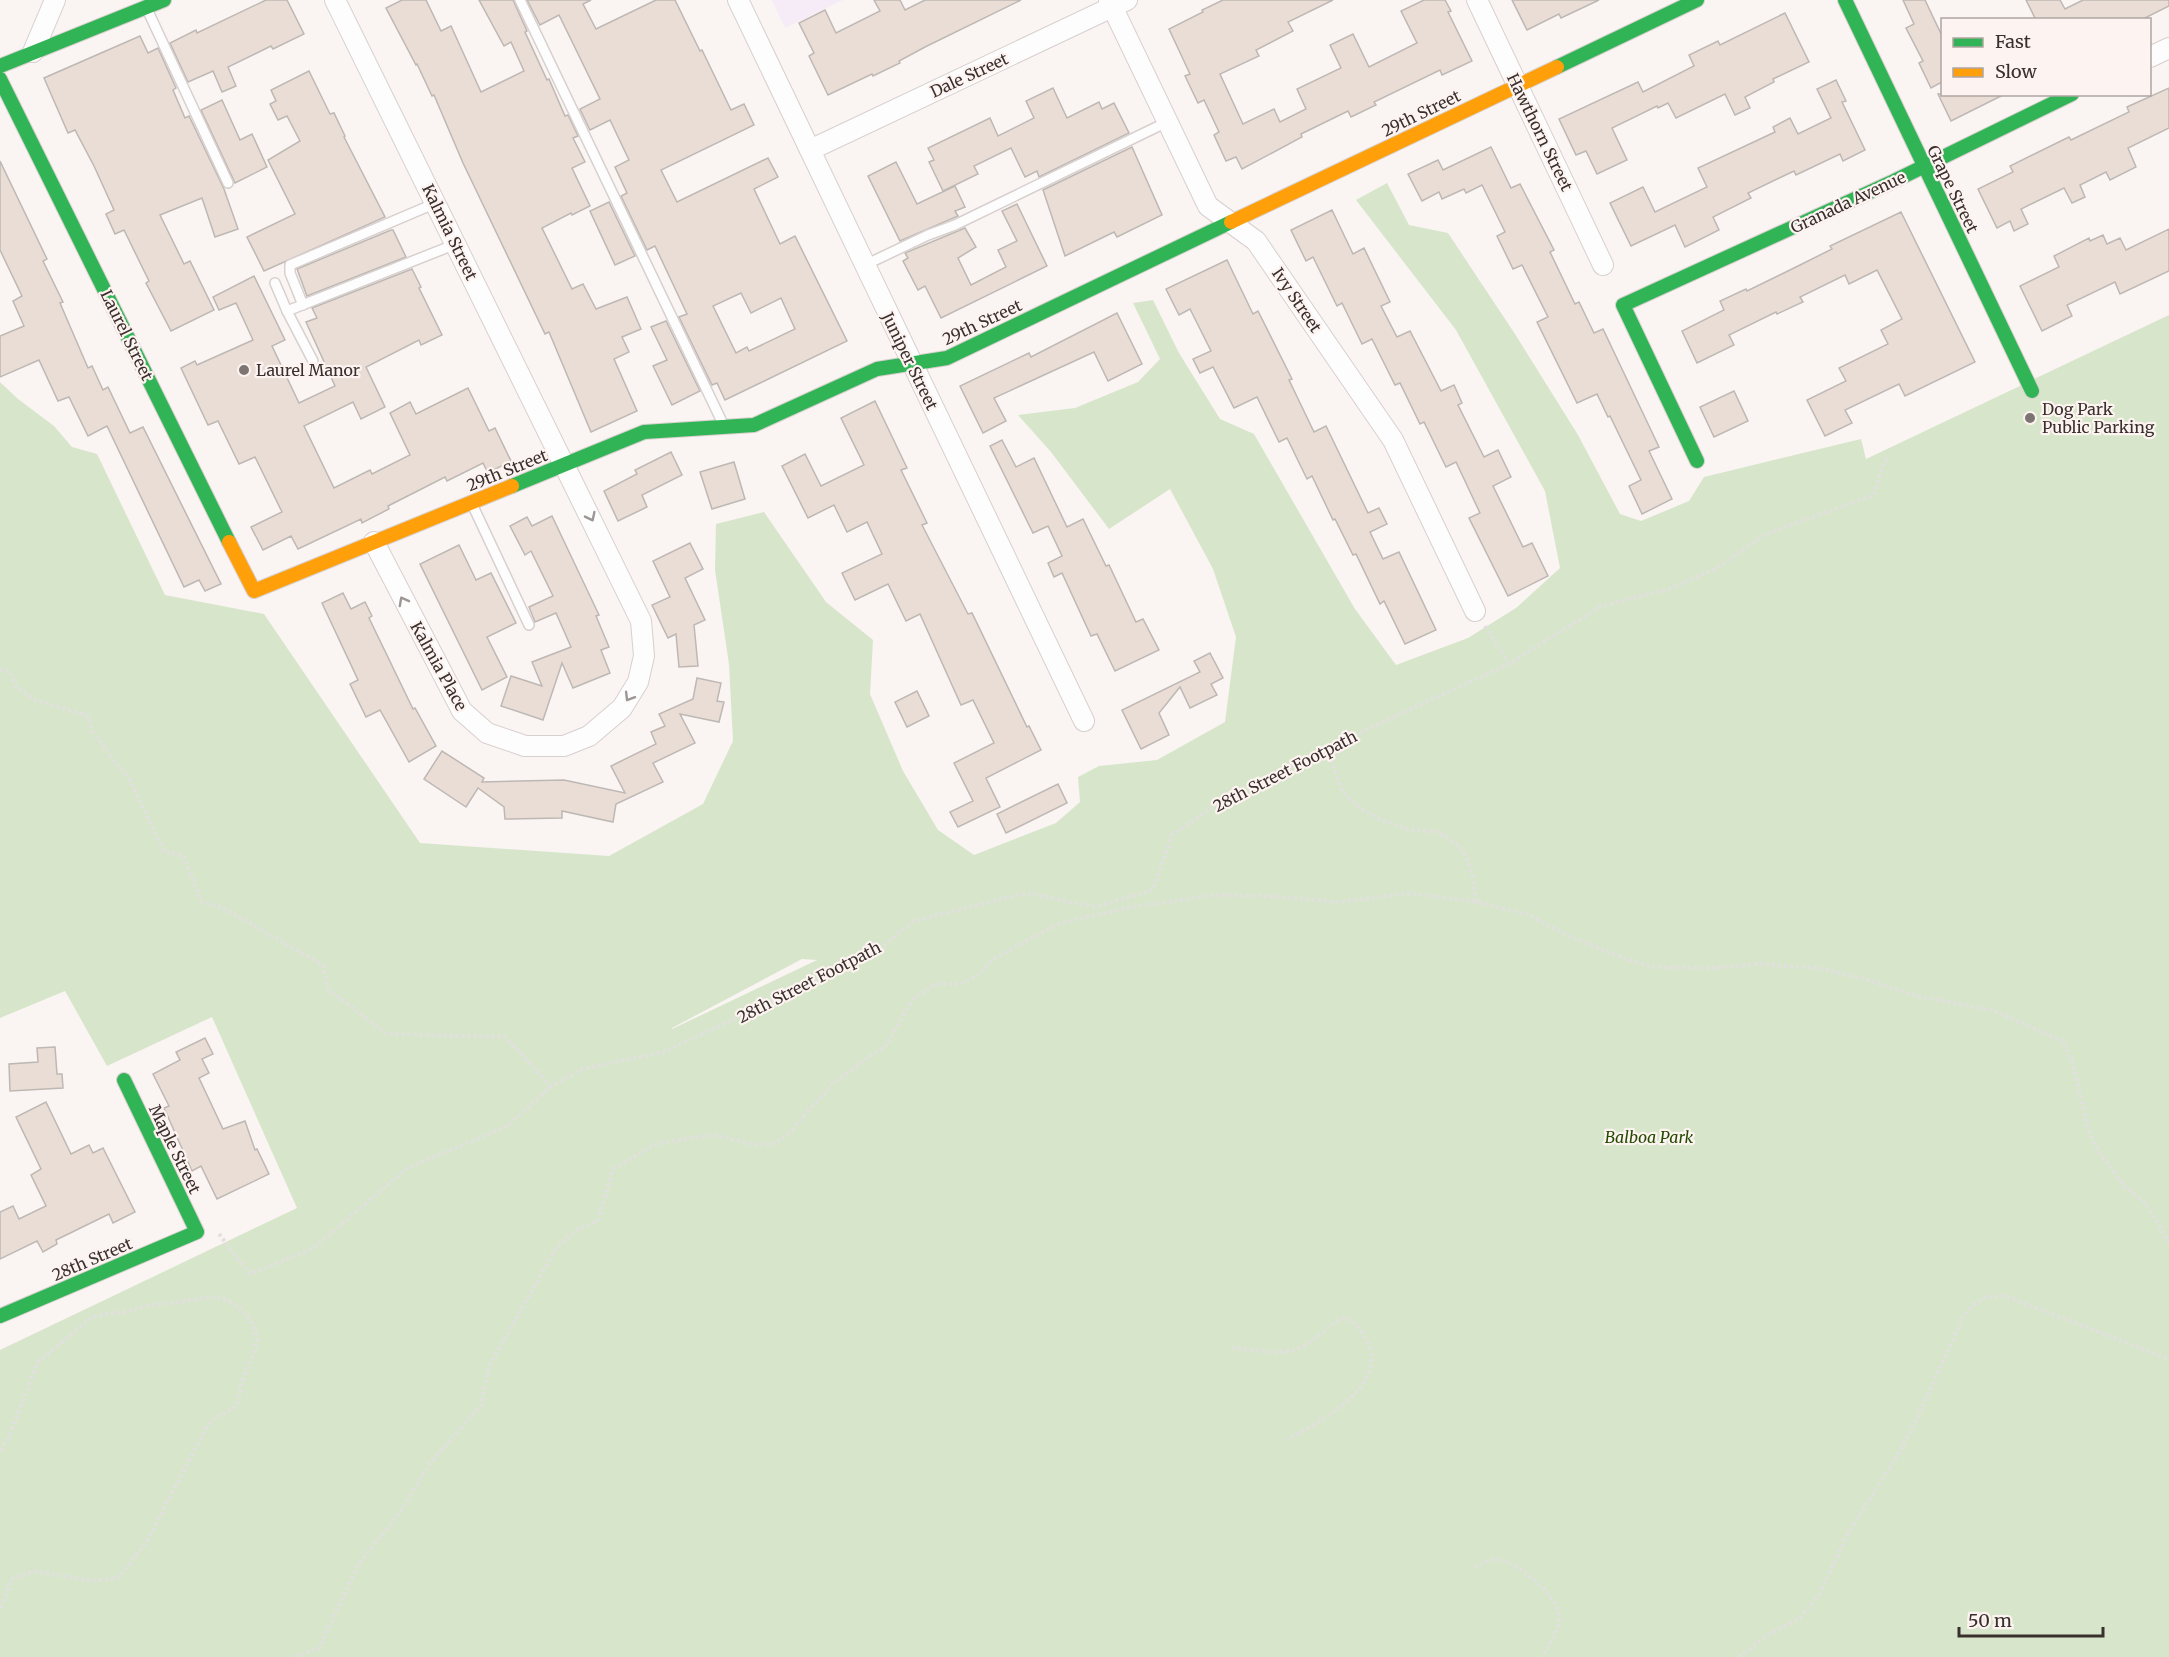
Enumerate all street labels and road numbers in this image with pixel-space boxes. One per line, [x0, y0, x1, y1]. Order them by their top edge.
street label: Dale Street [927, 48, 1012, 102]
street label: Hawthorn Street [1503, 70, 1577, 195]
street label: 29th Street [1378, 85, 1464, 141]
street label: Grape Street [1923, 142, 1983, 237]
street label: Granada Avenue [1787, 167, 1909, 237]
street label: Kalmia Street [418, 181, 482, 284]
street label: Ivy Street [1268, 264, 1326, 337]
street label: Laurel Street [96, 286, 158, 384]
street label: 29th Street [939, 295, 1025, 349]
street label: Juniper Street [877, 308, 943, 414]
street label: 29th Street [464, 445, 551, 495]
street label: Kalmia Place [406, 618, 472, 714]
street label: 28th Street Footpath [1210, 726, 1361, 816]
street label: 28th Street Footpath [734, 937, 885, 1027]
street label: Maple Street [145, 1101, 206, 1198]
street label: 28th Street [49, 1233, 136, 1285]

